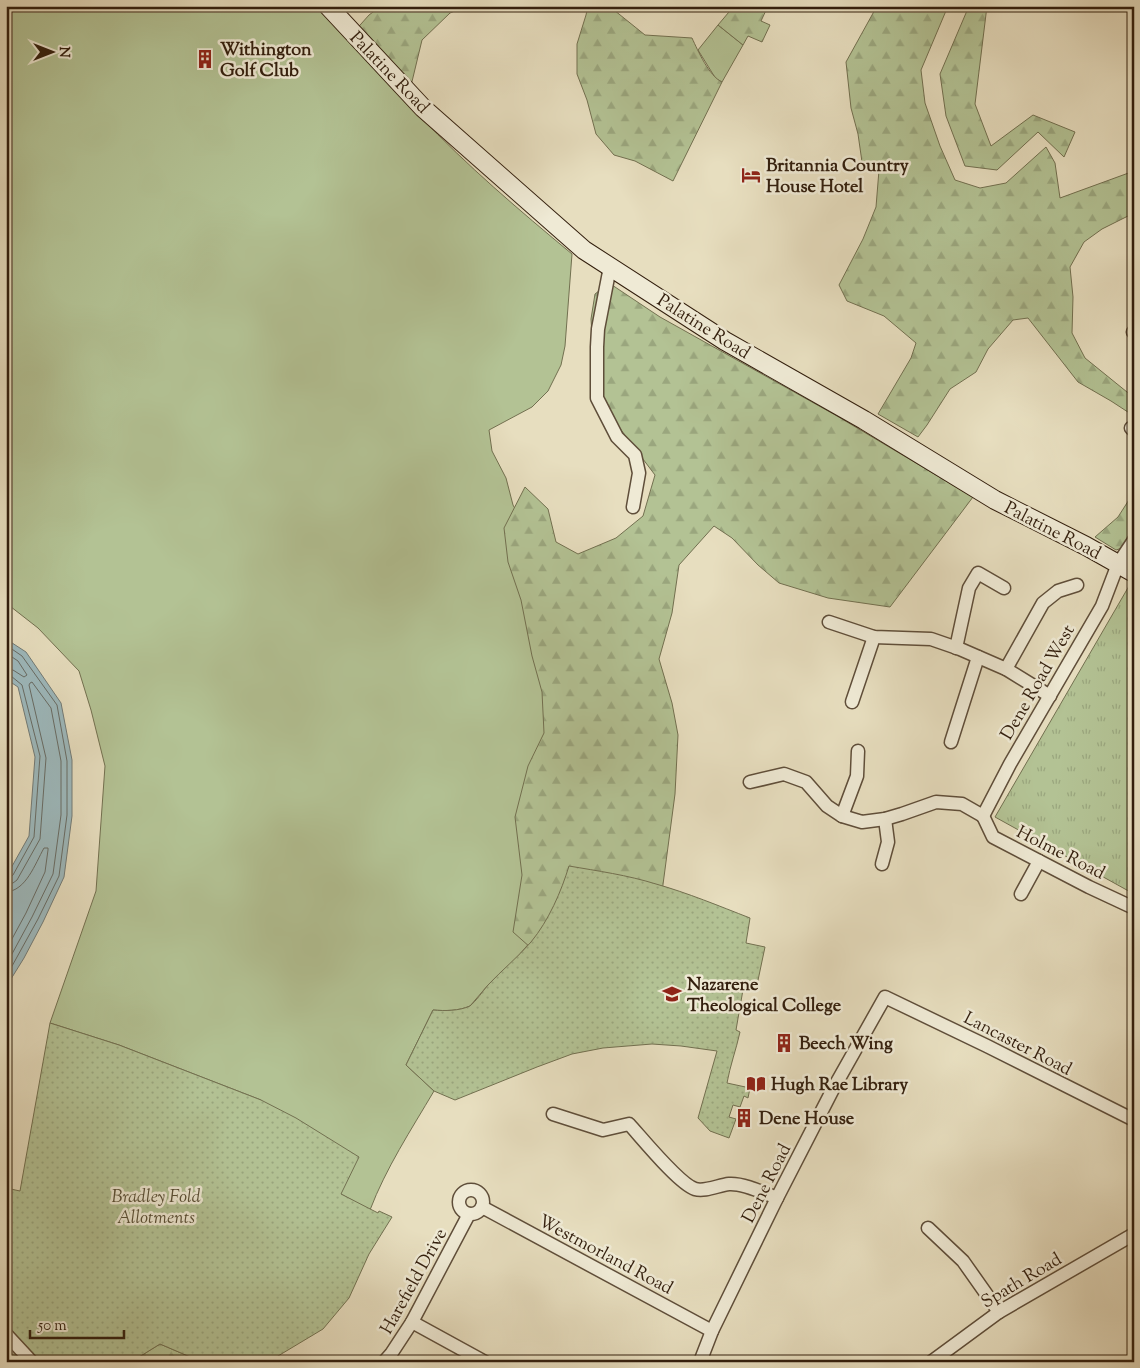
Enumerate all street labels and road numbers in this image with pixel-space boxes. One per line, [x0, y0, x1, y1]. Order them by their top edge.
street label: Palatine Road [342, 26, 435, 120]
street label: Palatine Road [651, 289, 755, 367]
street label: Palatine Road [999, 496, 1105, 567]
street label: Dene Road West [995, 620, 1082, 746]
street label: Holme Road [1011, 820, 1109, 887]
street label: Lancaster Road [958, 1006, 1076, 1083]
street label: Dene Road [737, 1140, 799, 1228]
street label: Westmorland Road [533, 1209, 677, 1302]
street label: Harefield Drive [375, 1224, 455, 1340]
street label: Spath Road [977, 1247, 1067, 1316]

